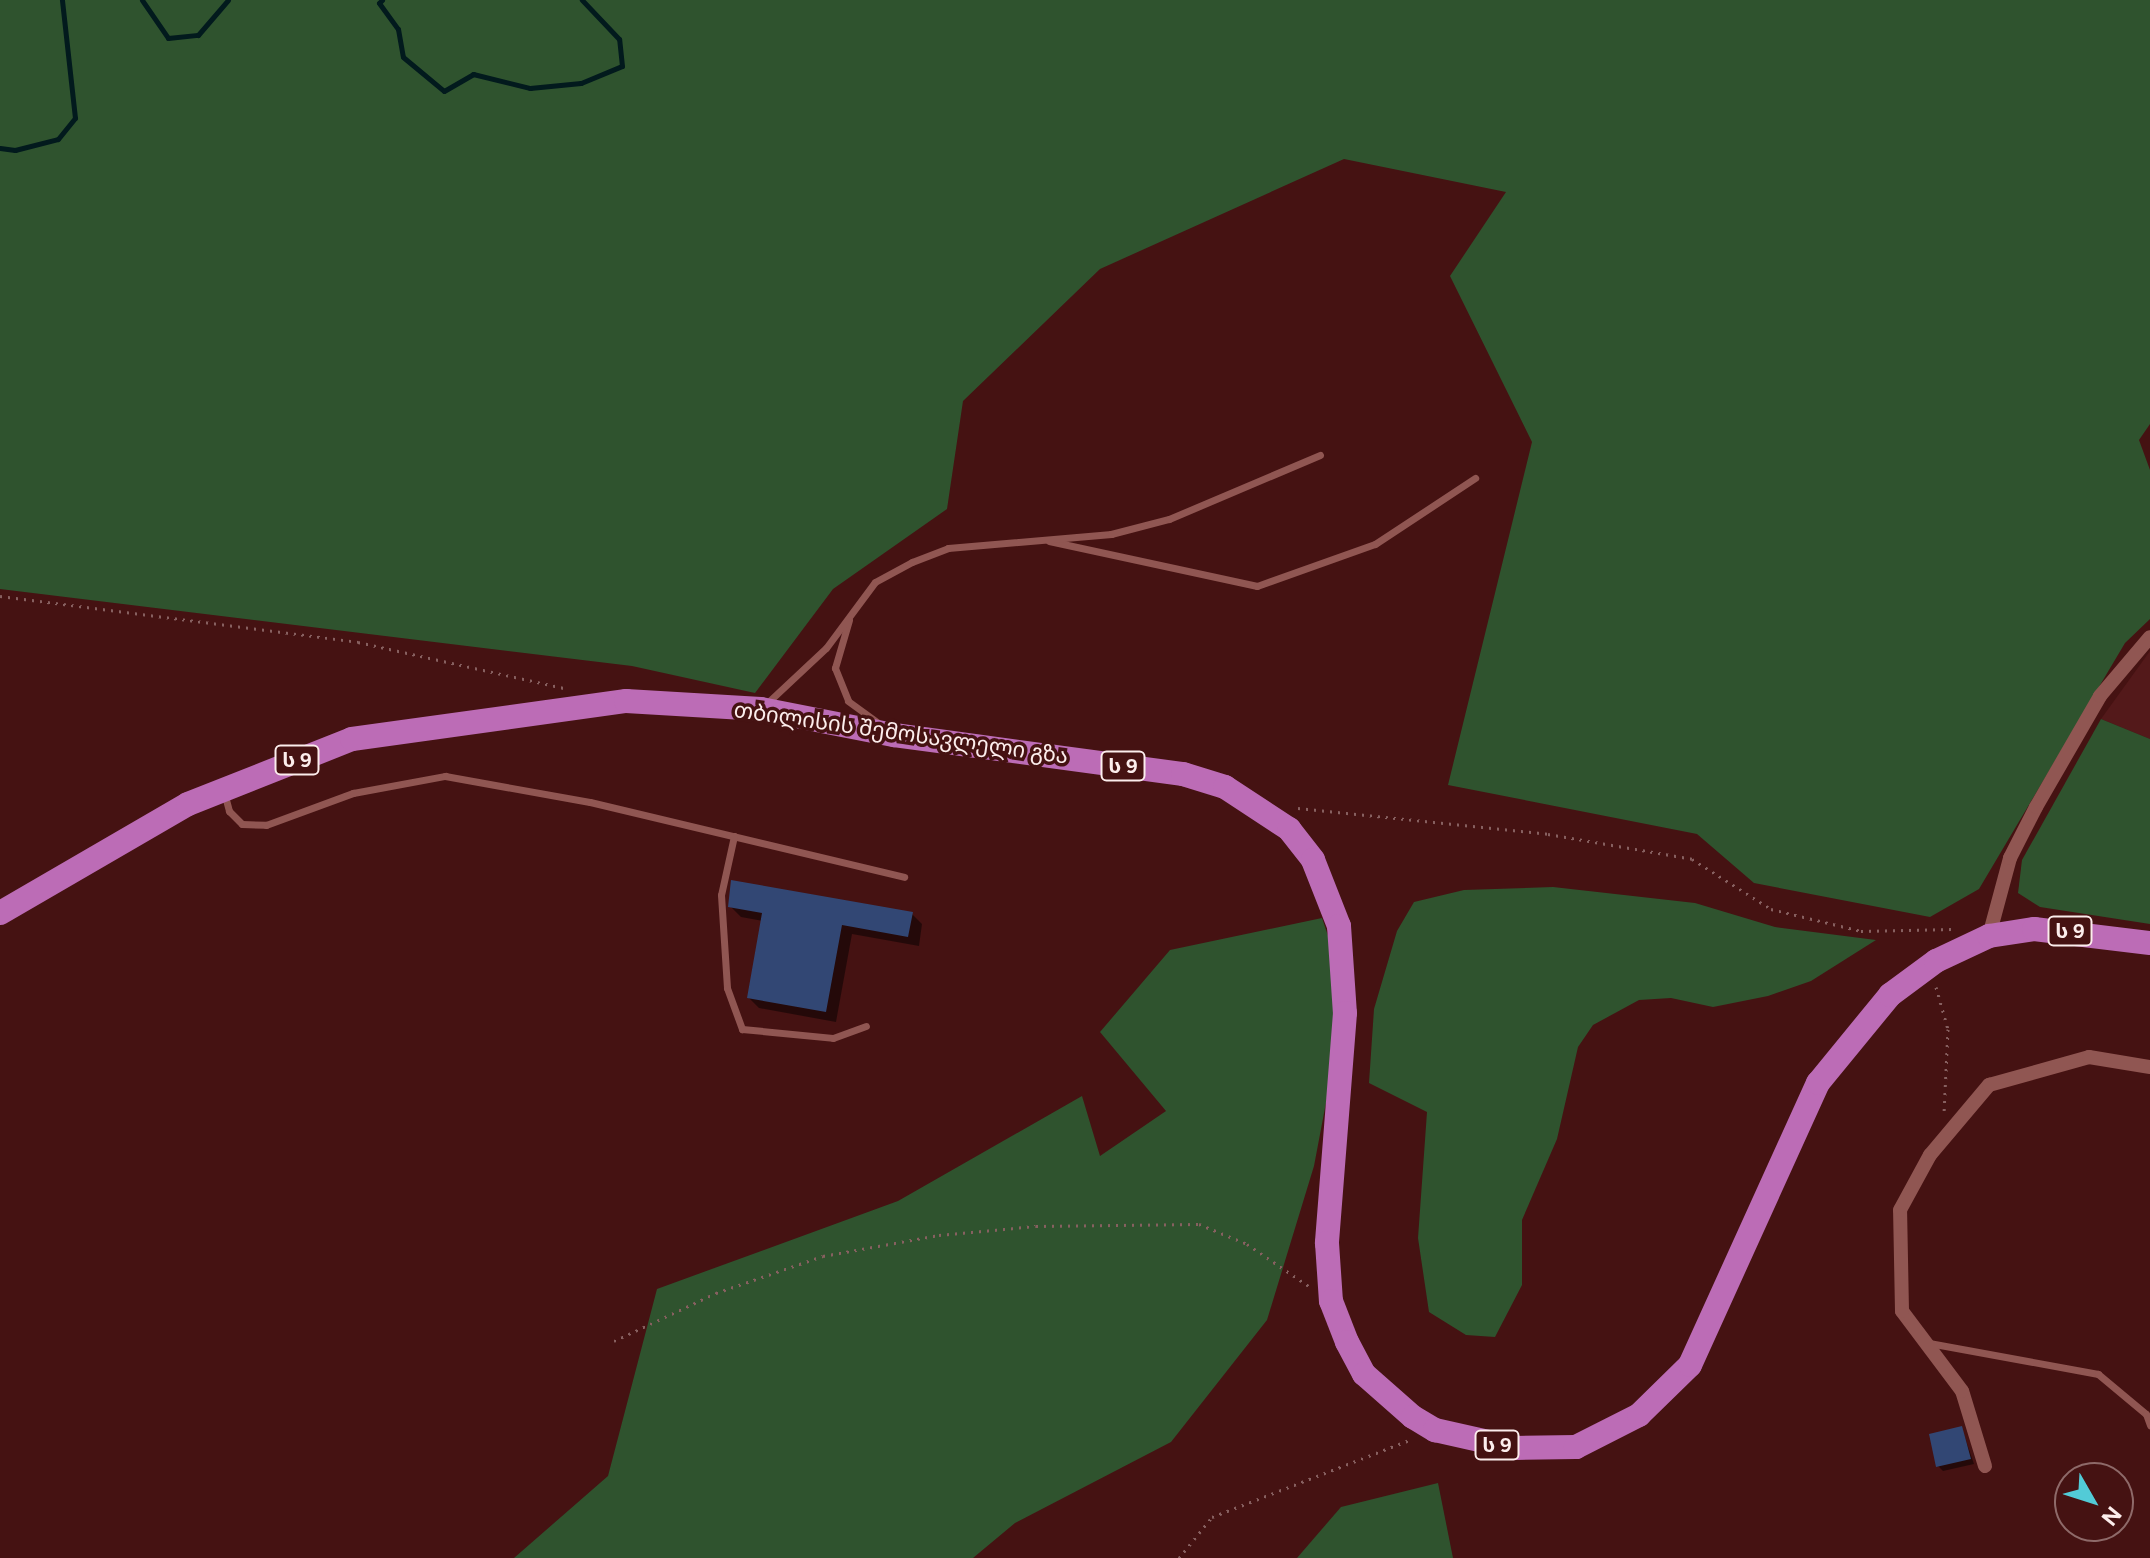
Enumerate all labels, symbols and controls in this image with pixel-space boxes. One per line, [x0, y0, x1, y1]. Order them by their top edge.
street label: თბილისის შემოსავლელი გზა [732, 696, 1070, 770]
road number: ს 9 [273, 744, 321, 776]
road number: ს 9 [1099, 750, 1147, 782]
road number: ს 9 [2046, 915, 2094, 947]
road number: ს 9 [1473, 1429, 1521, 1461]
north arrow [2054, 1462, 2134, 1542]
text: N [2096, 1501, 2127, 1531]

